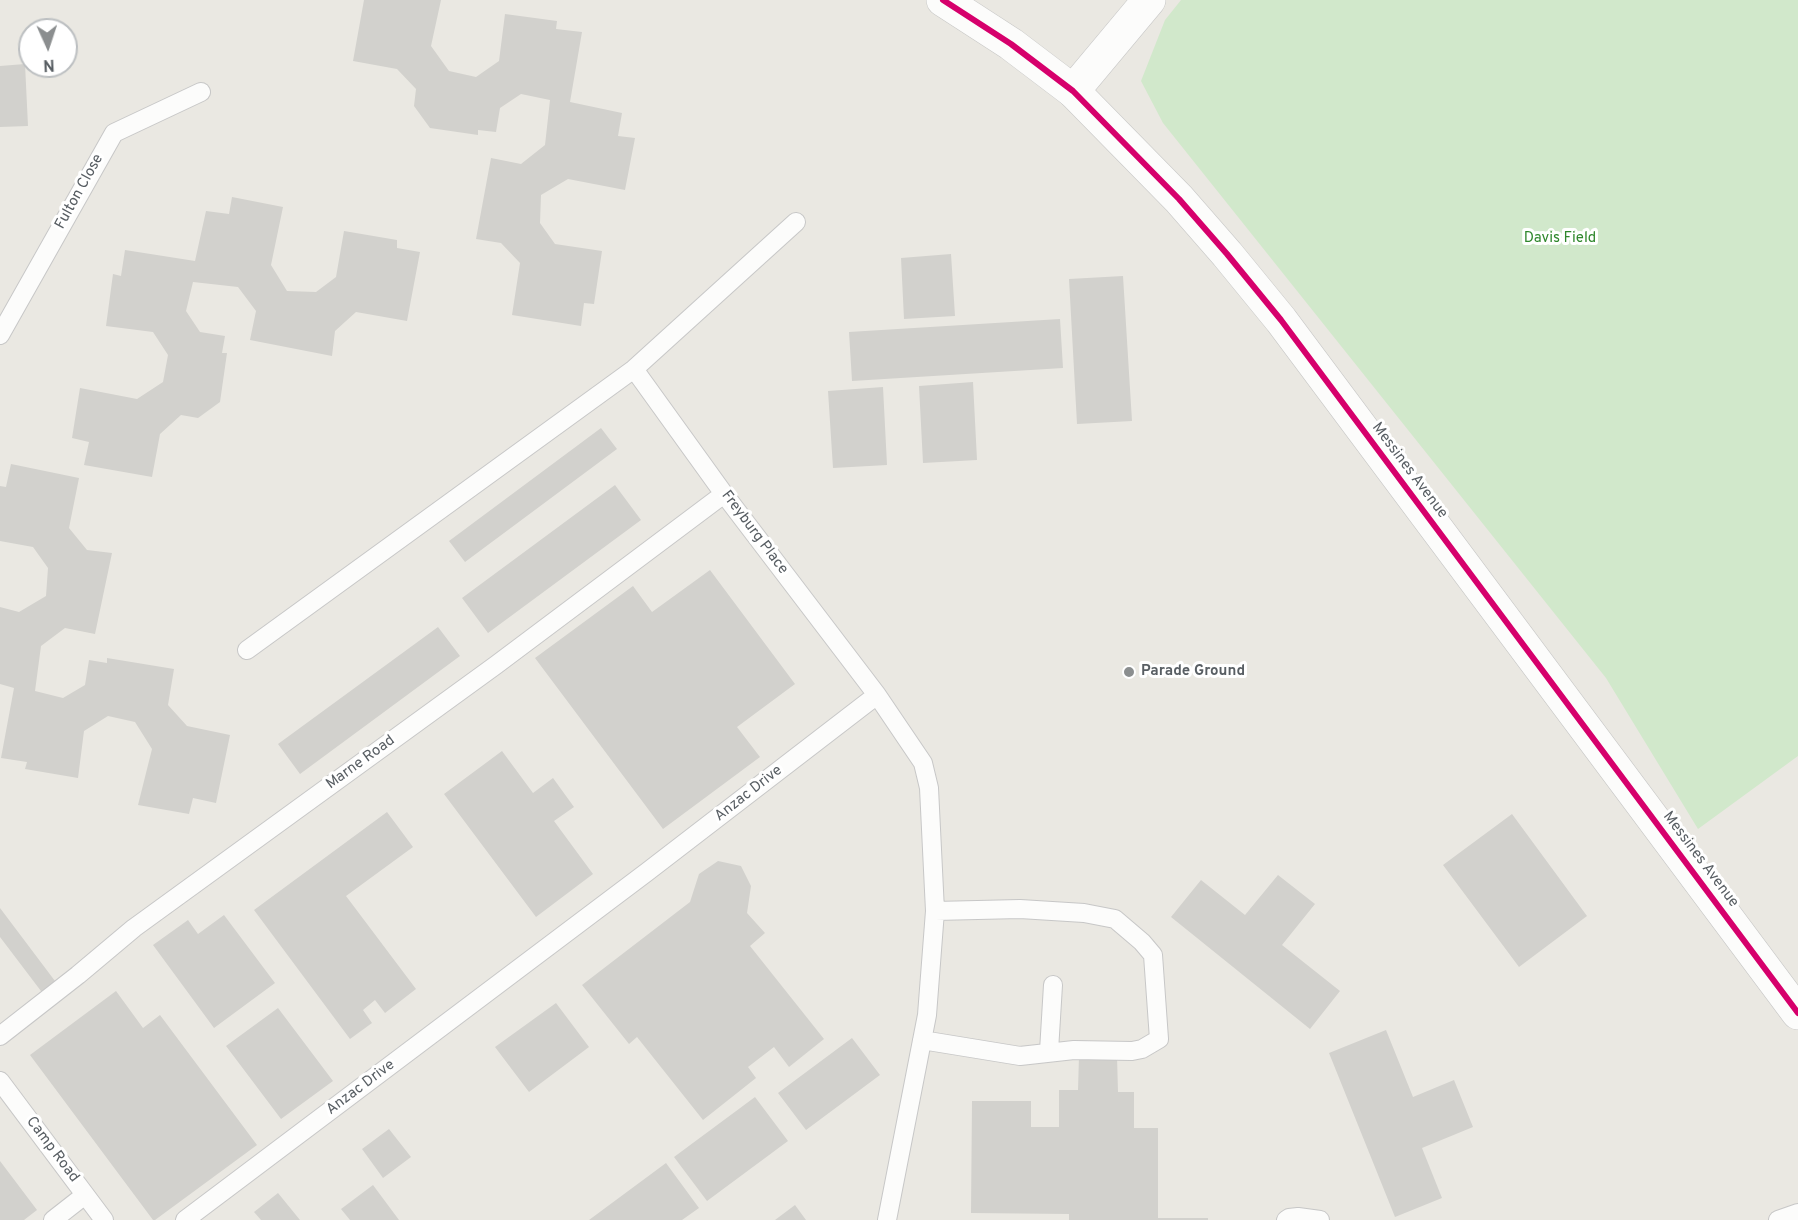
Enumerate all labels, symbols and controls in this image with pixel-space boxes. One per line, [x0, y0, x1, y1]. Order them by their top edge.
north arrow [18, 18, 78, 78]
text: N [43, 54, 55, 74]
street label: Fulton Close [52, 151, 108, 233]
park label: Davis Field [1524, 230, 1596, 248]
street label: Messines Avenue [1367, 420, 1451, 522]
street label: Freyburg Place [717, 488, 791, 578]
place label: Parade Ground [1141, 663, 1245, 681]
marker: Parade Ground [1122, 665, 1136, 679]
street label: Marne Road [323, 732, 399, 794]
street label: Anzac Drive [712, 762, 786, 826]
street label: Messines Avenue [1658, 809, 1742, 911]
street label: Anzac Drive [323, 1056, 399, 1120]
street label: Camp Road [22, 1114, 82, 1186]

